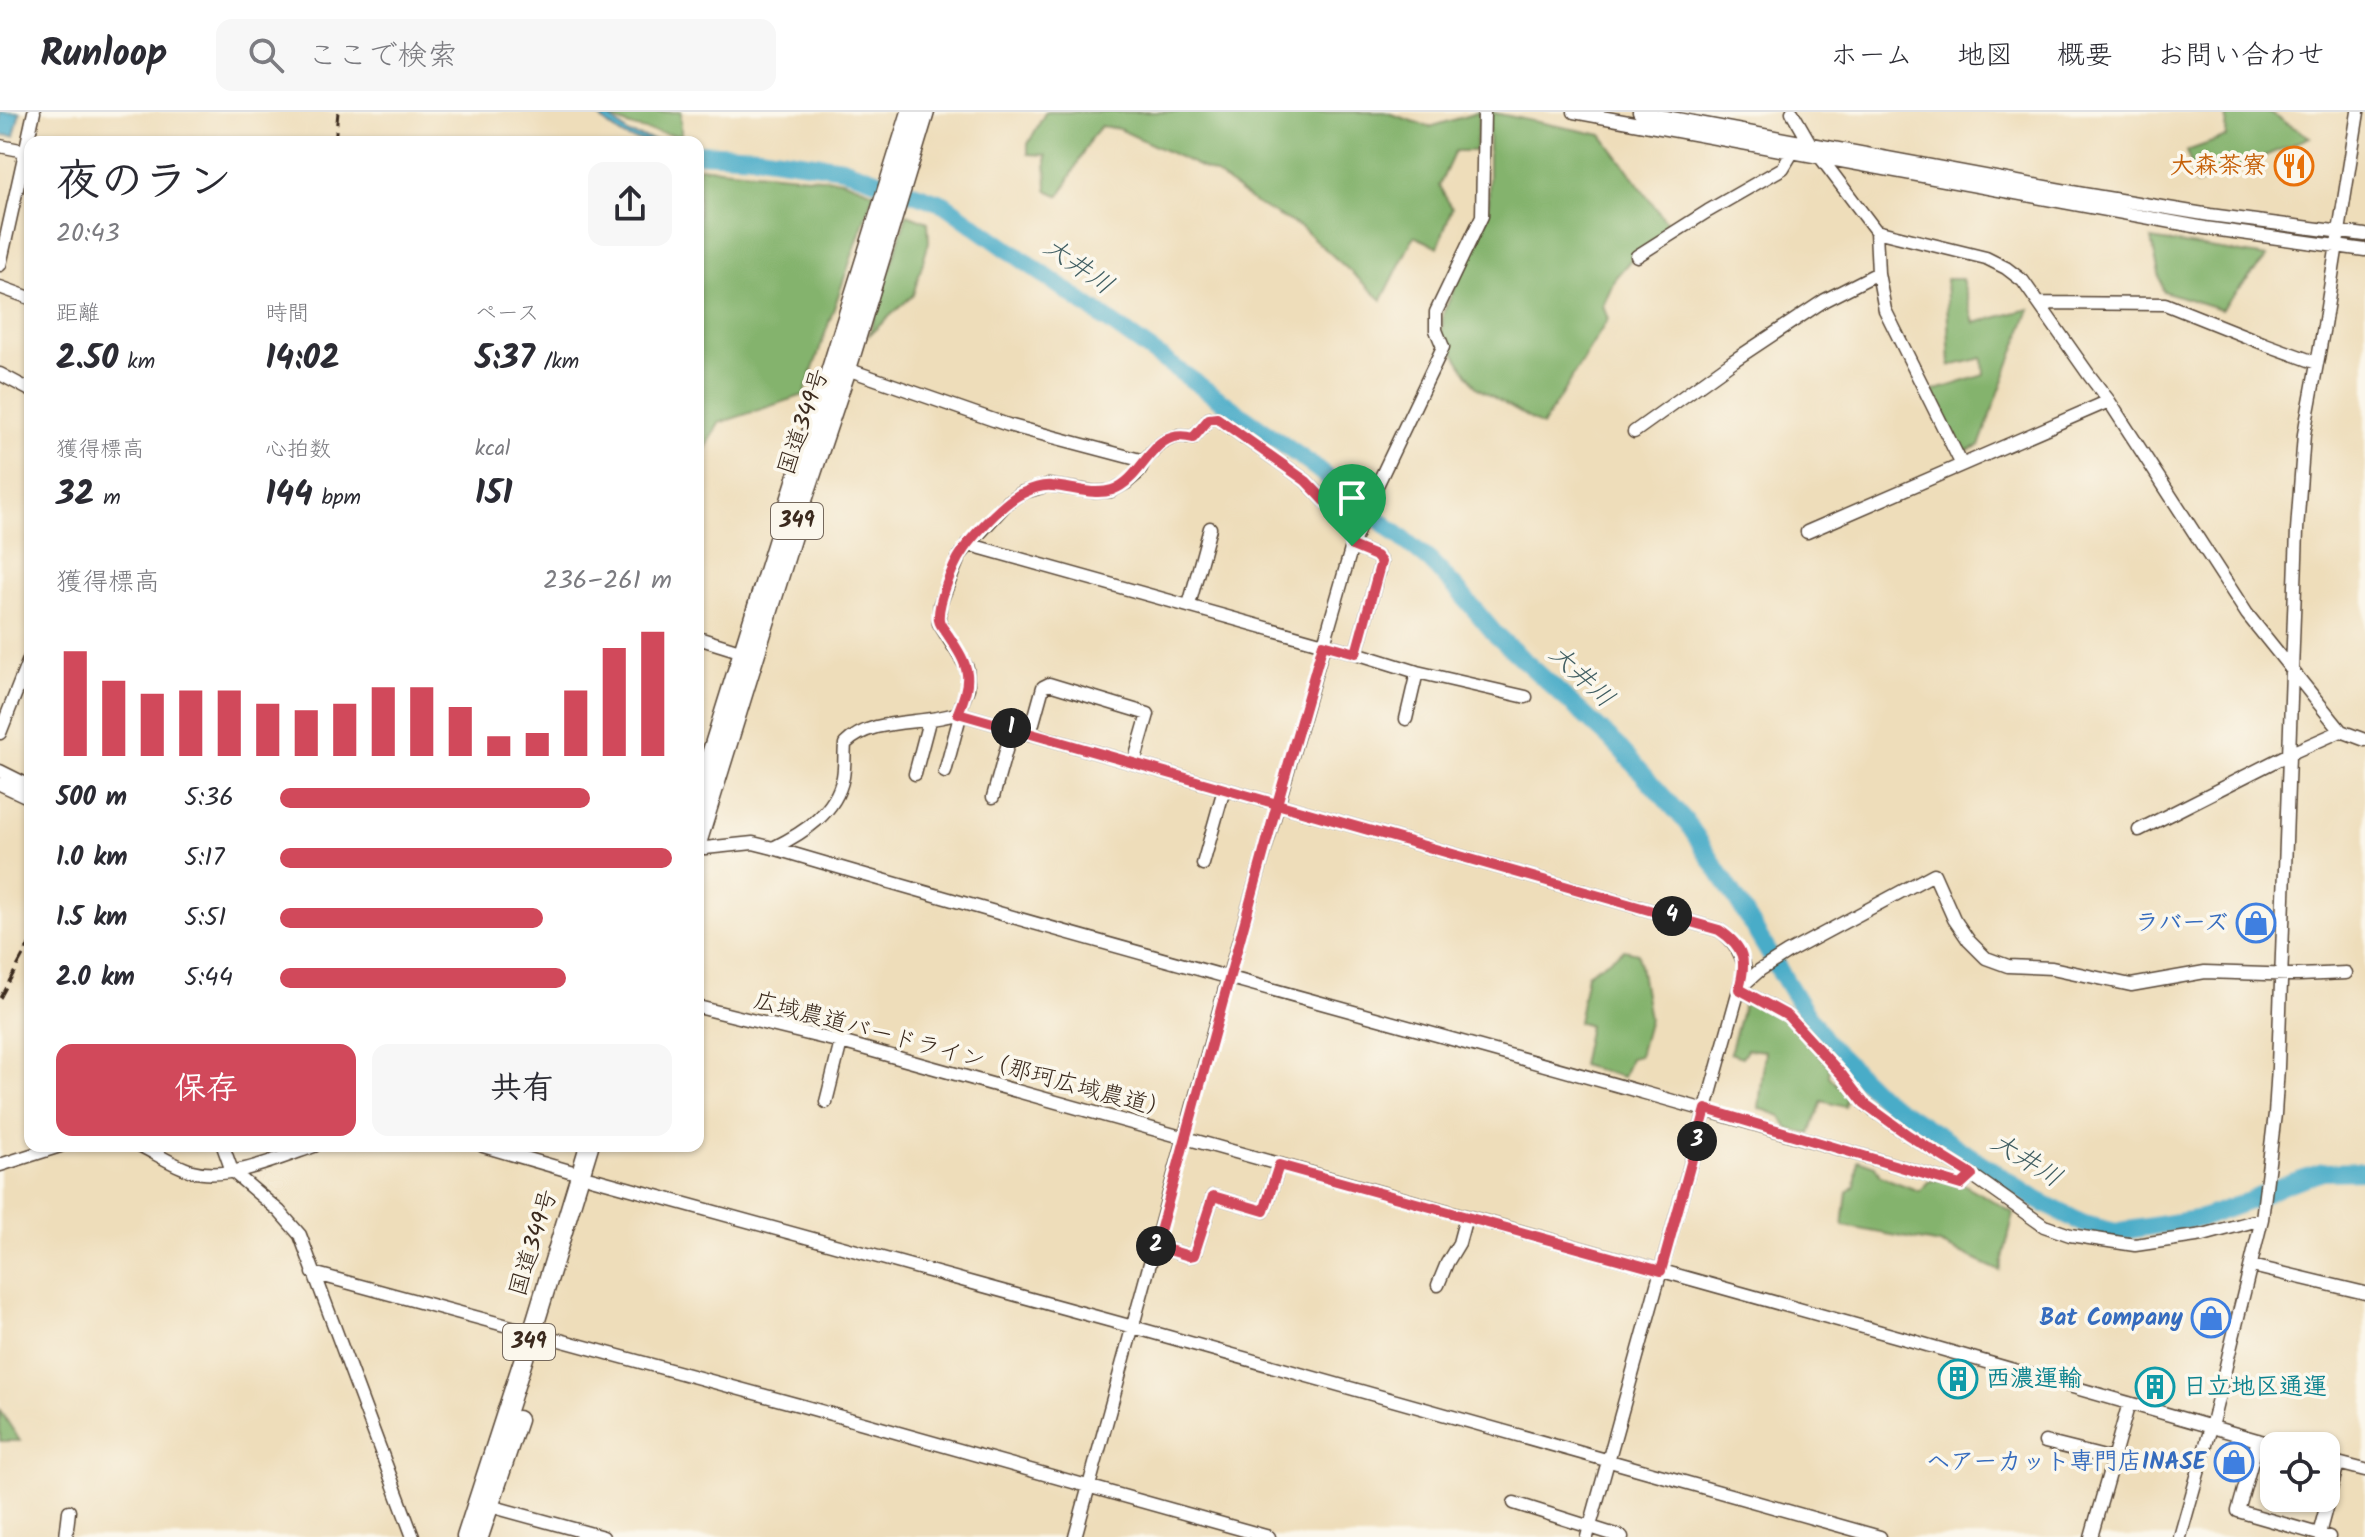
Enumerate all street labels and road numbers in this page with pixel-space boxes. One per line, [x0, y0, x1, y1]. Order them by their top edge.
street label: 国道349号 [768, 363, 840, 481]
road number: 349 [771, 503, 823, 539]
street label: 広域農道バードライン（那珂広域農道） [749, 981, 1175, 1131]
street label: 国道349号 [499, 1184, 569, 1302]
road number: 349 [503, 1324, 555, 1360]

